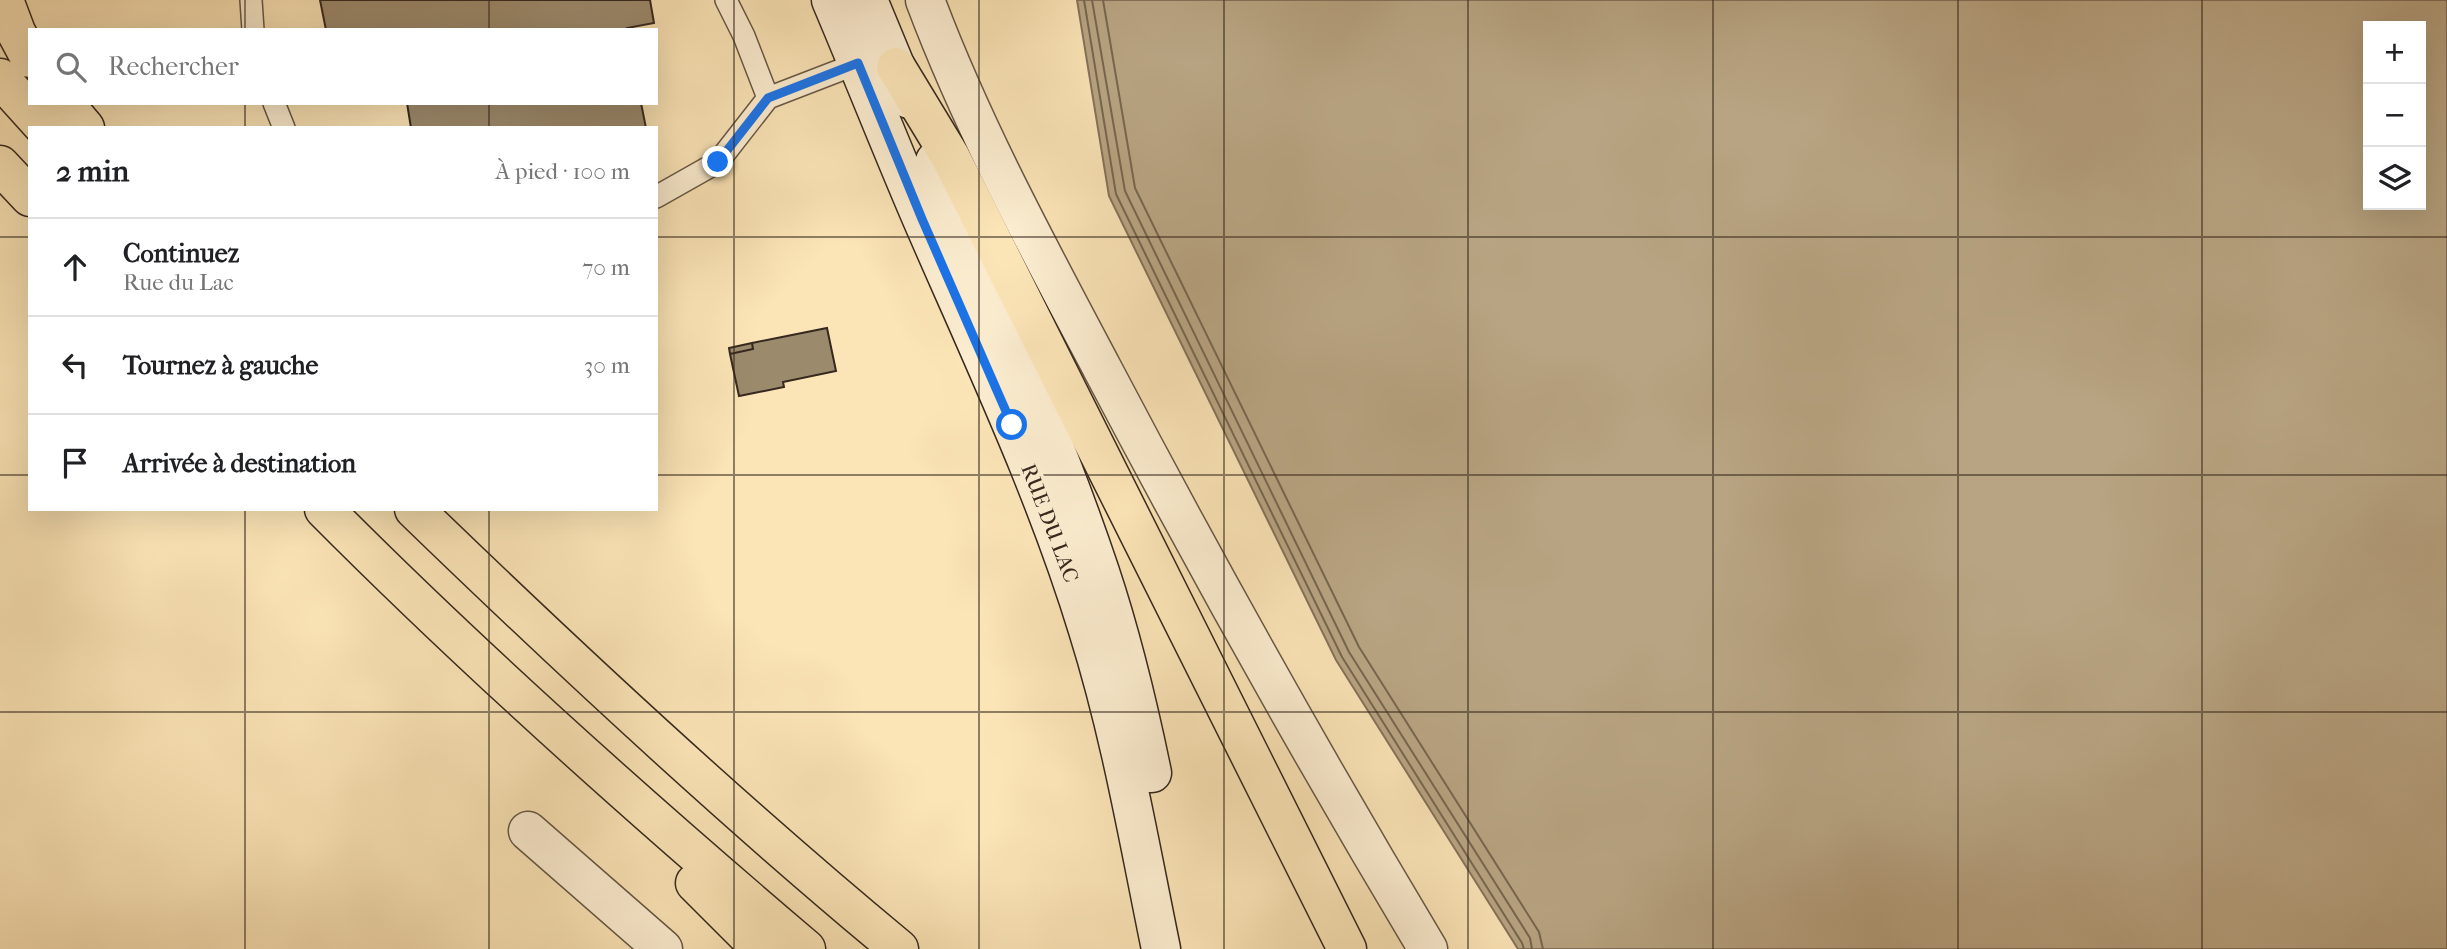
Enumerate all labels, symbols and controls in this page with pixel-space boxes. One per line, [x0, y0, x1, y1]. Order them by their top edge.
map controls [2363, 21, 2426, 210]
button: + [2363, 21, 2426, 84]
search box [28, 28, 658, 105]
icon: search [52, 48, 90, 86]
text: Rechercher [108, 51, 239, 82]
button: − [2363, 84, 2426, 147]
route end [702, 146, 733, 177]
button: layers [2363, 147, 2426, 210]
text: 2 min [56, 154, 129, 189]
text: À pied · 100 m [495, 158, 630, 185]
text: Continuez [123, 238, 239, 269]
icon: ahead [56, 248, 94, 286]
text: 70 m [582, 254, 630, 281]
text: Rue du Lac [123, 269, 234, 296]
icon: left [56, 346, 94, 384]
text: Tournez à gauche [123, 350, 318, 381]
text: 30 m [584, 352, 630, 379]
route start [996, 409, 1027, 440]
icon: arrive [56, 444, 94, 482]
text: Arrivée à destination [123, 448, 356, 479]
street label: RUE DU LAC [1016, 460, 1084, 586]

